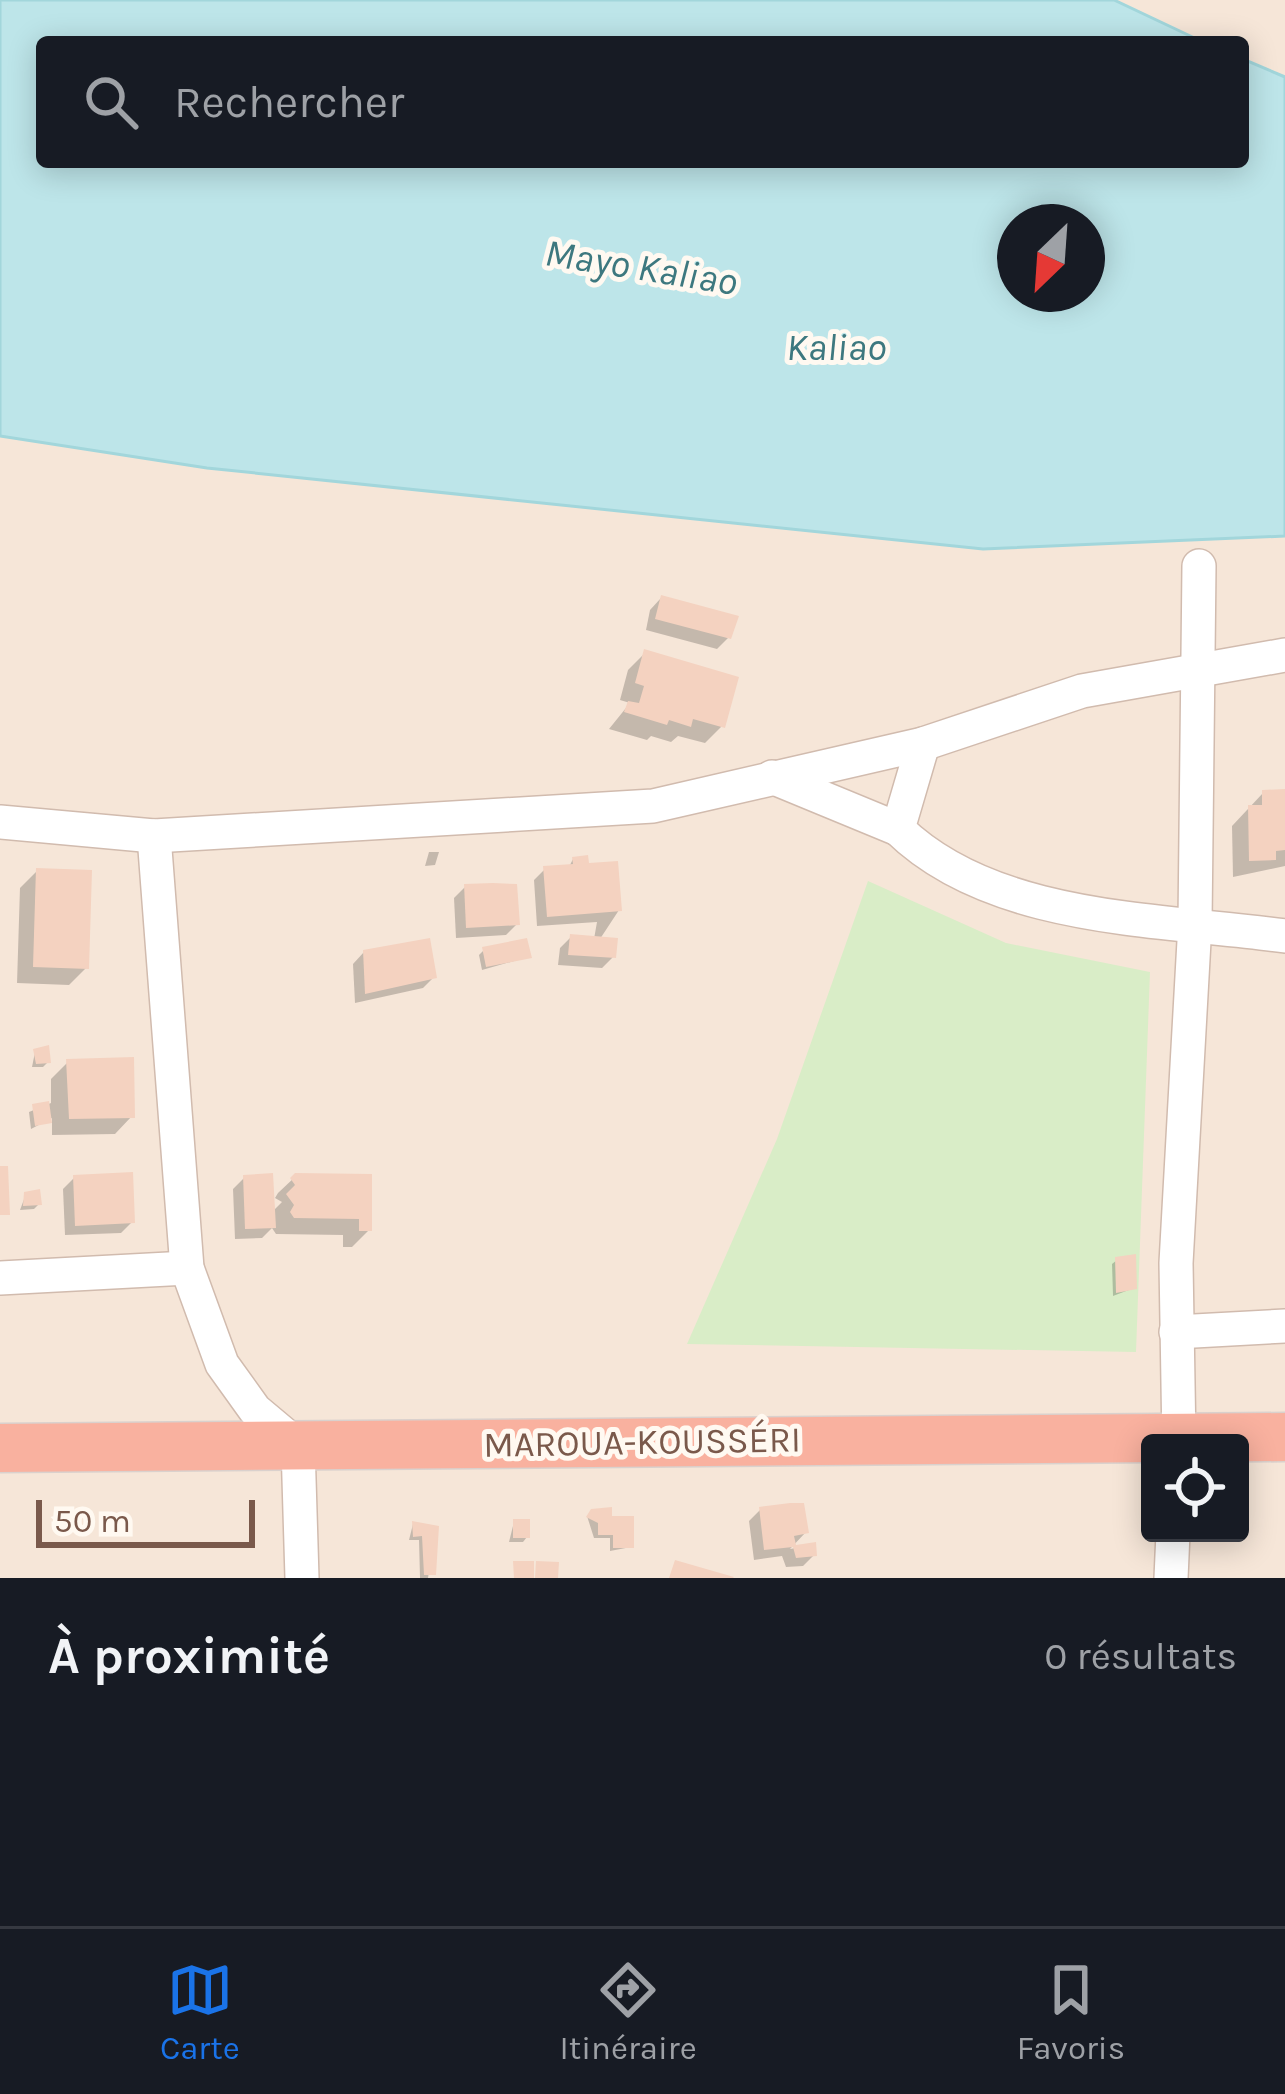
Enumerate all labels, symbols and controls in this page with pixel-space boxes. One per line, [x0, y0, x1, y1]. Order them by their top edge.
search box [36, 36, 1249, 168]
icon: search [78, 69, 144, 135]
text: Rechercher [174, 76, 404, 128]
north arrow [997, 204, 1105, 312]
water label: Mayo Kaliao [542, 229, 740, 305]
water label: Kaliao [786, 324, 886, 370]
street label: MAROUA-KOUSSÉRI [483, 1417, 801, 1466]
map controls [1141, 1434, 1249, 1542]
button: locate [1141, 1434, 1249, 1542]
scale bar [36, 1494, 255, 1547]
text: 50 m [54, 1502, 131, 1540]
text: À proximité [48, 1626, 330, 1686]
text: 0 résultats [1044, 1633, 1237, 1679]
tab: Carte [160, 1957, 240, 2067]
tab: Itinéraire [560, 1957, 697, 2067]
tab: Favoris [1017, 1957, 1125, 2067]

